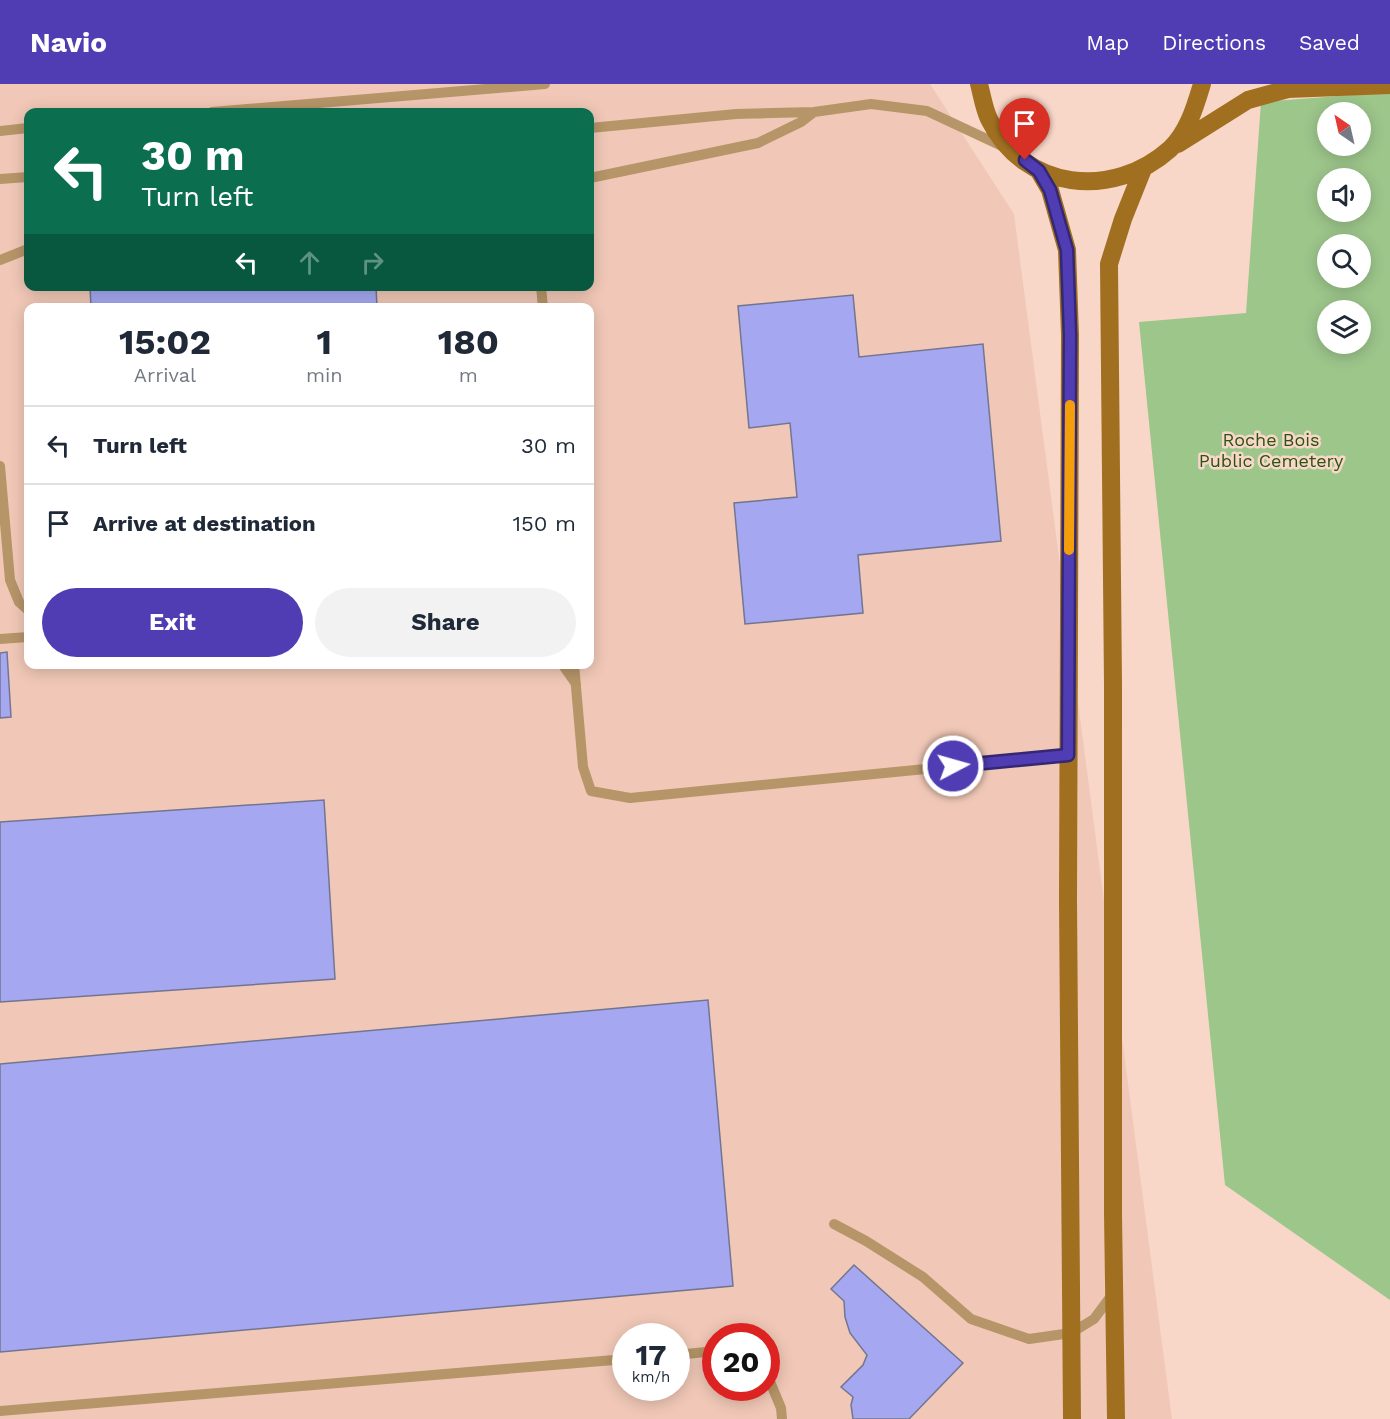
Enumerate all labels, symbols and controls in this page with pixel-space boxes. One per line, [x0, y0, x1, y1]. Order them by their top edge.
text: Navio [30, 26, 107, 59]
text: Map [1086, 30, 1129, 55]
text: Directions [1162, 30, 1266, 55]
text: Saved [1299, 30, 1360, 55]
pin [999, 98, 1050, 160]
north arrow [1317, 102, 1371, 156]
map controls [1317, 102, 1371, 354]
icon: arrive [1008, 107, 1041, 140]
text: 30 m [141, 131, 245, 180]
icon: left [42, 132, 120, 210]
button: sound [1317, 168, 1371, 222]
text: Turn left [141, 181, 253, 213]
button: search [1317, 234, 1371, 288]
icon: left [230, 246, 263, 279]
icon: ahead [293, 246, 326, 279]
icon: right [356, 246, 389, 279]
button: layers [1317, 300, 1371, 354]
text: 15:02 [119, 321, 211, 363]
text: 1 [317, 321, 332, 363]
text: 180 [438, 321, 499, 363]
text: Arrival [134, 363, 196, 387]
text: min [306, 363, 343, 387]
text: m [459, 363, 478, 387]
icon: left [42, 429, 75, 462]
park label: Roche Bois Public Cemetery [1199, 429, 1344, 471]
text: Turn left [93, 433, 187, 458]
text: 30 m [521, 433, 576, 458]
icon: arrive [42, 507, 75, 540]
text: Arrive at destination [93, 511, 316, 536]
text: 150 m [512, 511, 576, 536]
button: Exit [42, 588, 303, 657]
button: Share [315, 588, 576, 657]
position arrow [921, 734, 985, 798]
speed limit sign: 20 [702, 1323, 780, 1401]
text: 17 [635, 1337, 667, 1372]
text: km/h [632, 1368, 670, 1386]

